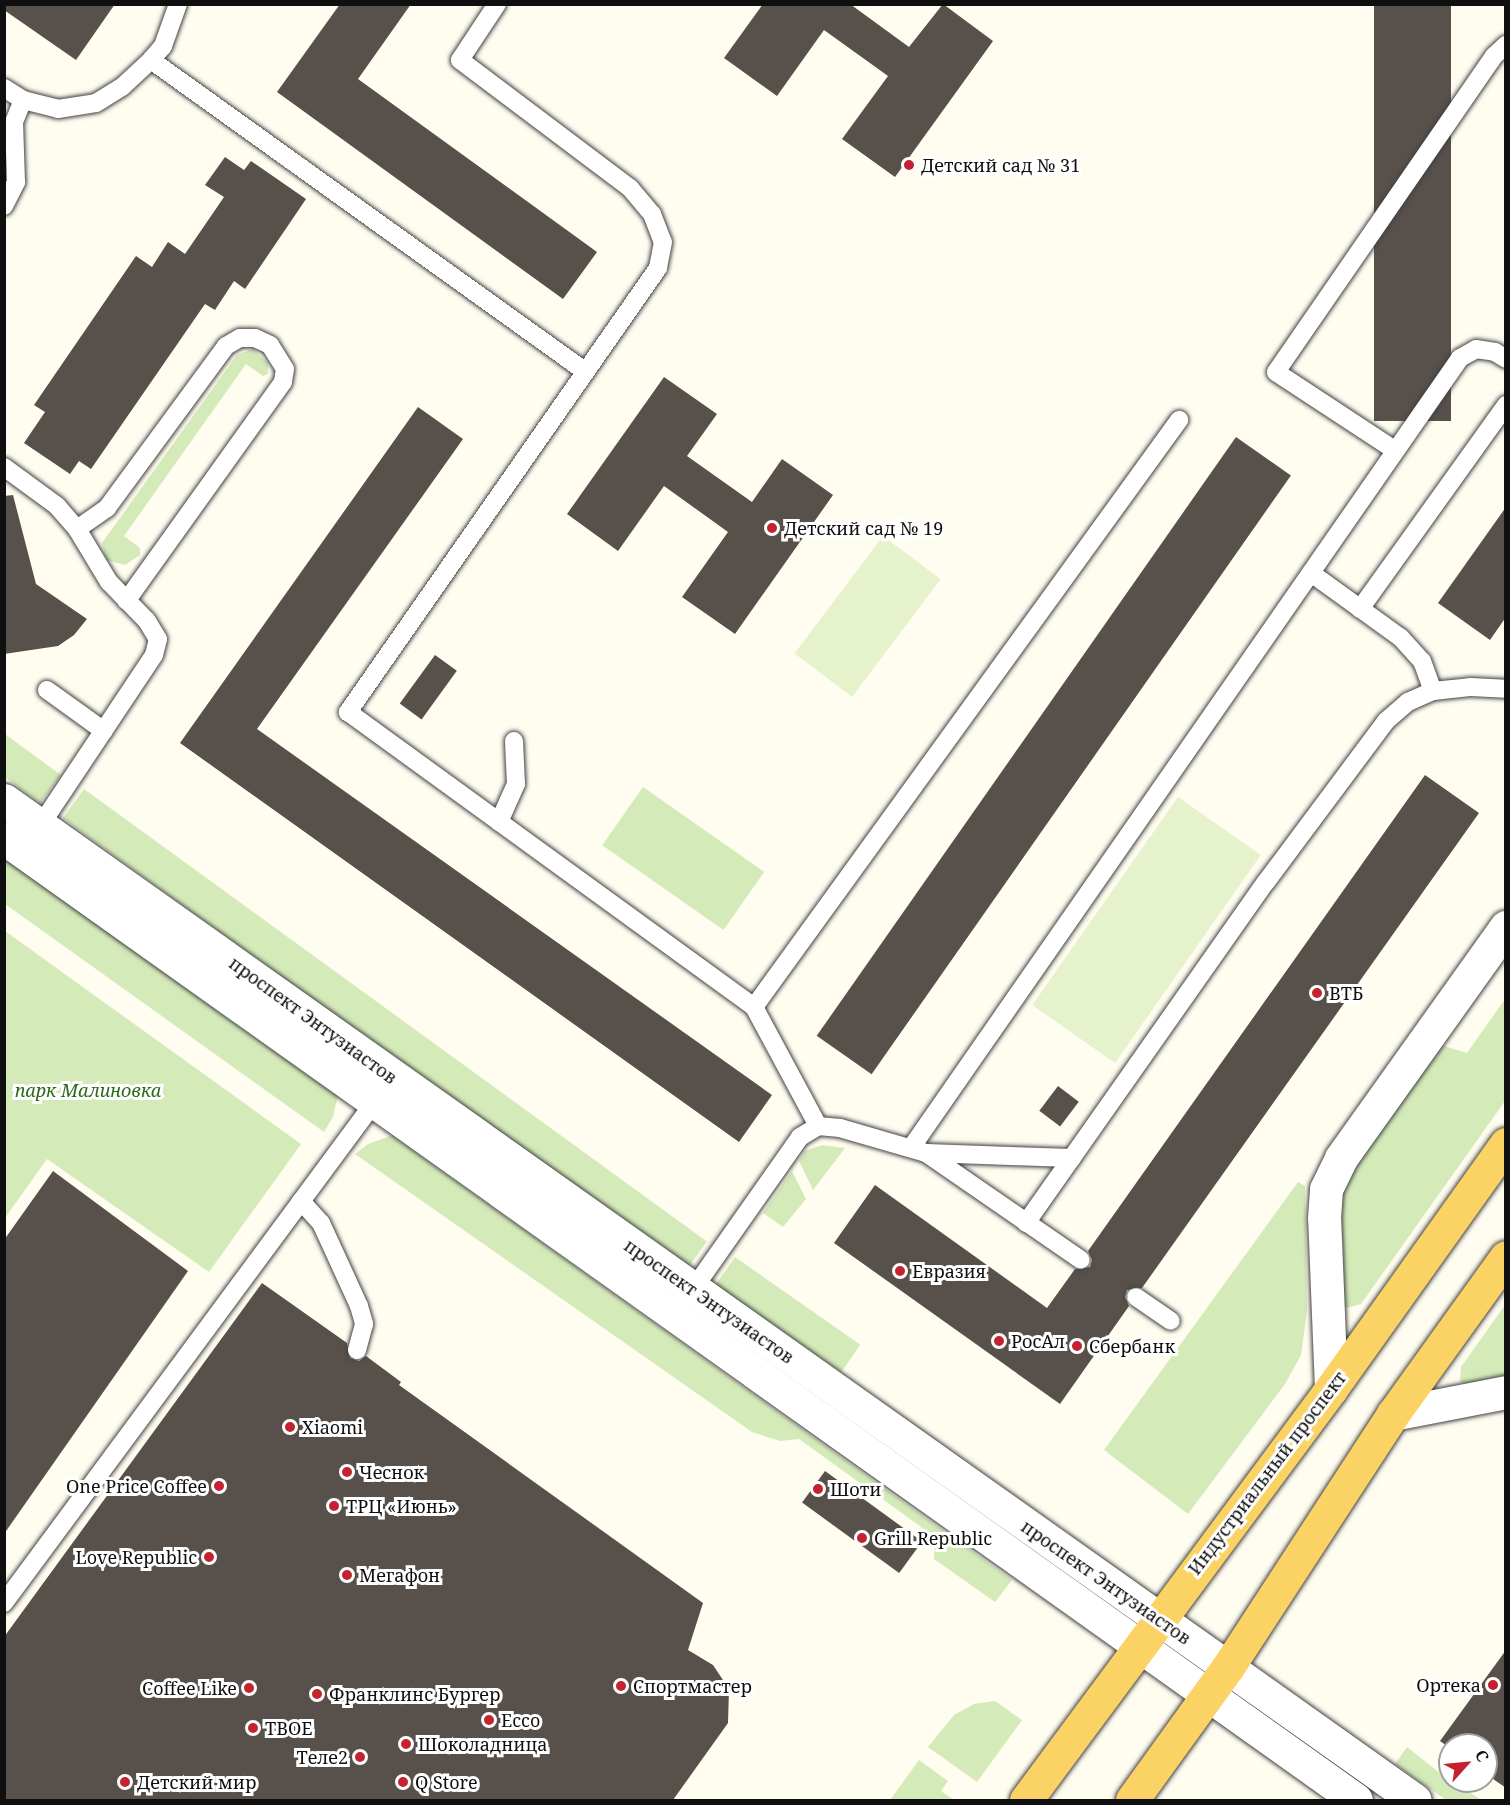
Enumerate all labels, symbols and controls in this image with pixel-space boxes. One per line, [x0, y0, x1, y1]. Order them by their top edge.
place label: Детский сад № 31 [921, 154, 1080, 176]
marker: Детский сад № 31 [902, 158, 916, 172]
place label: Детский сад № 19 [784, 517, 943, 539]
marker: Детский сад № 19 [765, 521, 779, 535]
street label: проспект Энтузиастов [225, 952, 401, 1088]
place label: ВТБ [1329, 982, 1363, 1004]
marker: ВТБ [1310, 986, 1324, 1000]
park label: парк Малиновка [15, 1079, 161, 1101]
street label: проспект Энтузиастов [620, 1234, 798, 1368]
place label: Евразия [912, 1260, 986, 1282]
marker: Евразия [893, 1264, 907, 1278]
place label: РосАл [1011, 1330, 1065, 1352]
marker: РосАл [992, 1334, 1006, 1348]
place label: Сбербанк [1089, 1335, 1175, 1357]
marker: Сбербанк [1070, 1339, 1084, 1353]
street label: Индустриальный проспект [1183, 1367, 1351, 1579]
place label: Xiaomi [302, 1416, 363, 1438]
marker: Xiaomi [283, 1420, 297, 1434]
place label: Чеснок [359, 1461, 424, 1483]
marker: Чеснок [340, 1465, 354, 1479]
place label: One Price Coffee [66, 1475, 207, 1497]
place label: Шоти [830, 1478, 881, 1500]
marker: One Price Coffee [212, 1479, 226, 1493]
marker: Шоти [811, 1482, 825, 1496]
place label: ТРЦ «Июнь» [346, 1495, 457, 1517]
marker: ТРЦ «Июнь» [327, 1499, 341, 1513]
street label: проспект Энтузиастов [1017, 1515, 1195, 1649]
place label: Grill Republic [874, 1527, 992, 1549]
marker: Grill Republic [855, 1531, 869, 1545]
place label: Love Republic [76, 1546, 197, 1568]
marker: Love Republic [202, 1550, 216, 1564]
place label: Мегафон [359, 1564, 440, 1586]
marker: Мегафон [340, 1568, 354, 1582]
place label: Ортека [1416, 1674, 1481, 1696]
place label: Спортмастер [633, 1675, 752, 1697]
place label: Coffee Like [142, 1677, 237, 1699]
marker: Ортека [1486, 1678, 1500, 1692]
marker: Спортмастер [614, 1679, 628, 1693]
marker: Coffee Like [242, 1681, 256, 1695]
place label: Франклинс Бургер [329, 1683, 500, 1705]
marker: Франклинс Бургер [310, 1687, 324, 1701]
place label: Ecco [501, 1709, 540, 1731]
marker: Ecco [482, 1713, 496, 1727]
place label: ТВОЕ [265, 1717, 313, 1739]
marker: ТВОЕ [246, 1721, 260, 1735]
place label: Шоколадница [418, 1733, 548, 1755]
north arrow [1438, 1733, 1498, 1793]
marker: Шоколадница [399, 1737, 413, 1751]
place label: Теле2 [296, 1746, 348, 1768]
text: С [1470, 1746, 1494, 1765]
marker: Теле2 [353, 1750, 367, 1764]
place label: Детский мир [137, 1771, 256, 1793]
place label: Q Store [415, 1771, 478, 1793]
marker: Детский мир [118, 1775, 132, 1789]
marker: Q Store [396, 1775, 410, 1789]

